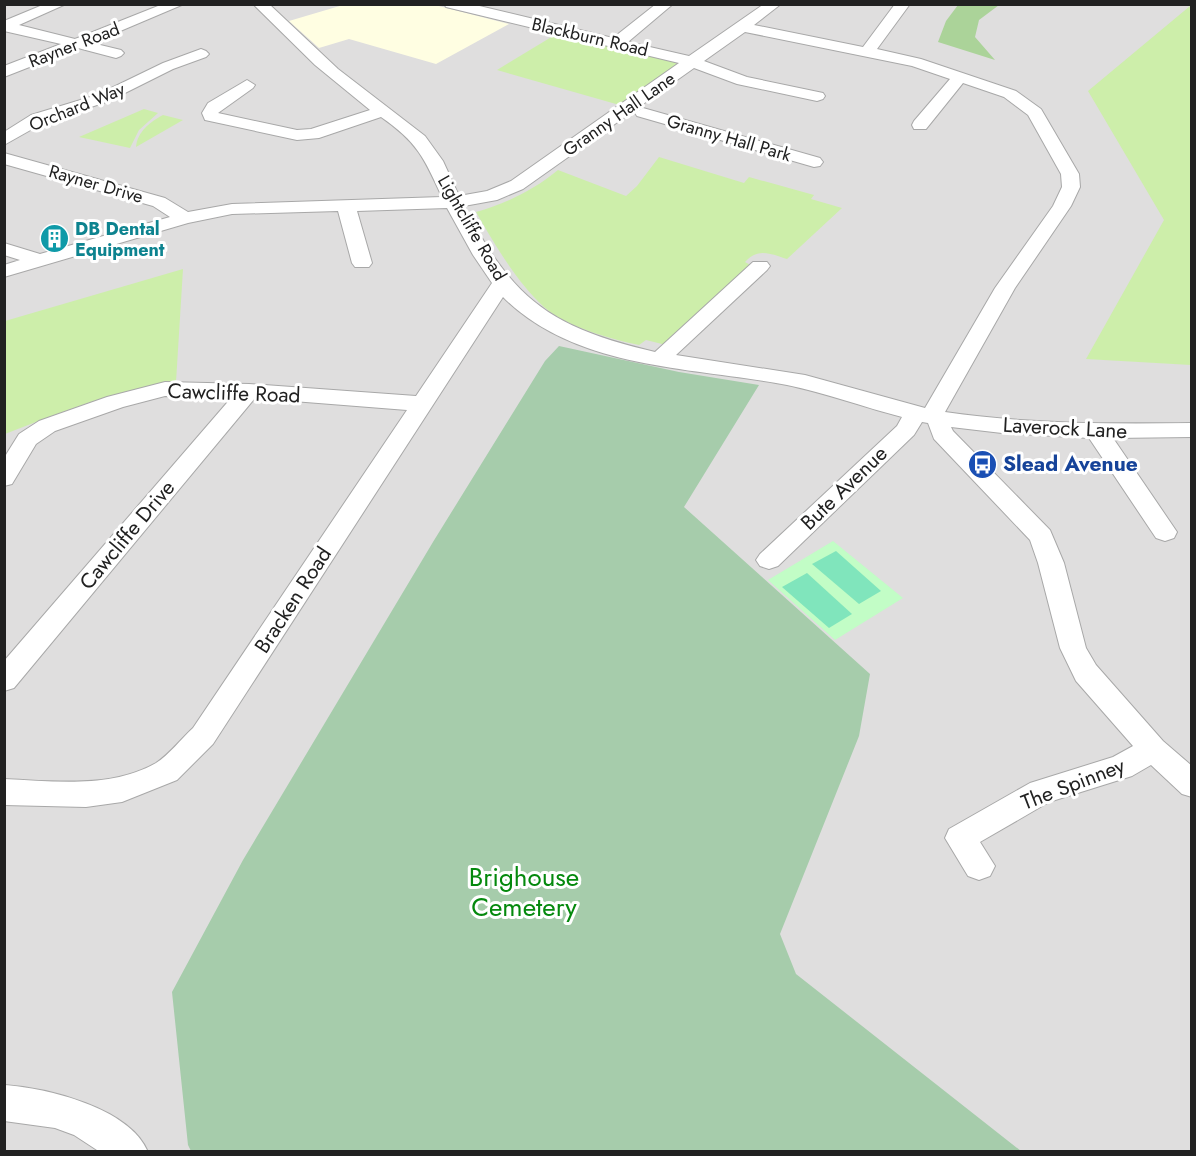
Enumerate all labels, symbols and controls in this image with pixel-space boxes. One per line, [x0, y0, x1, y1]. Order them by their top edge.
street label: Blackburn Road [529, 11, 651, 63]
street label: Rayner Road [25, 16, 123, 74]
street label: Granny Hall Lane [558, 66, 680, 162]
street label: Orchard Way [25, 76, 129, 138]
street label: Granny Hall Park [664, 108, 794, 168]
street label: Rayner Drive [46, 158, 146, 210]
street label: Lightcliffe Road [431, 170, 513, 286]
place label: DB Dental Equipment [75, 216, 165, 263]
building icon: DB Dental Equipment [38, 223, 70, 255]
street label: Cawcliffe Road [167, 376, 301, 410]
street label: Laverock Lane [1002, 410, 1128, 446]
street label: Bute Avenue [794, 439, 894, 537]
bus stop icon: Slead Avenue [966, 448, 998, 480]
place label: Slead Avenue [1003, 449, 1138, 479]
street label: Cawcliffe Drive [72, 474, 182, 596]
street label: Bracken Road [247, 541, 339, 659]
street label: The Spinney [1017, 750, 1130, 817]
park label: Brighouse Cemetery [469, 858, 579, 926]

